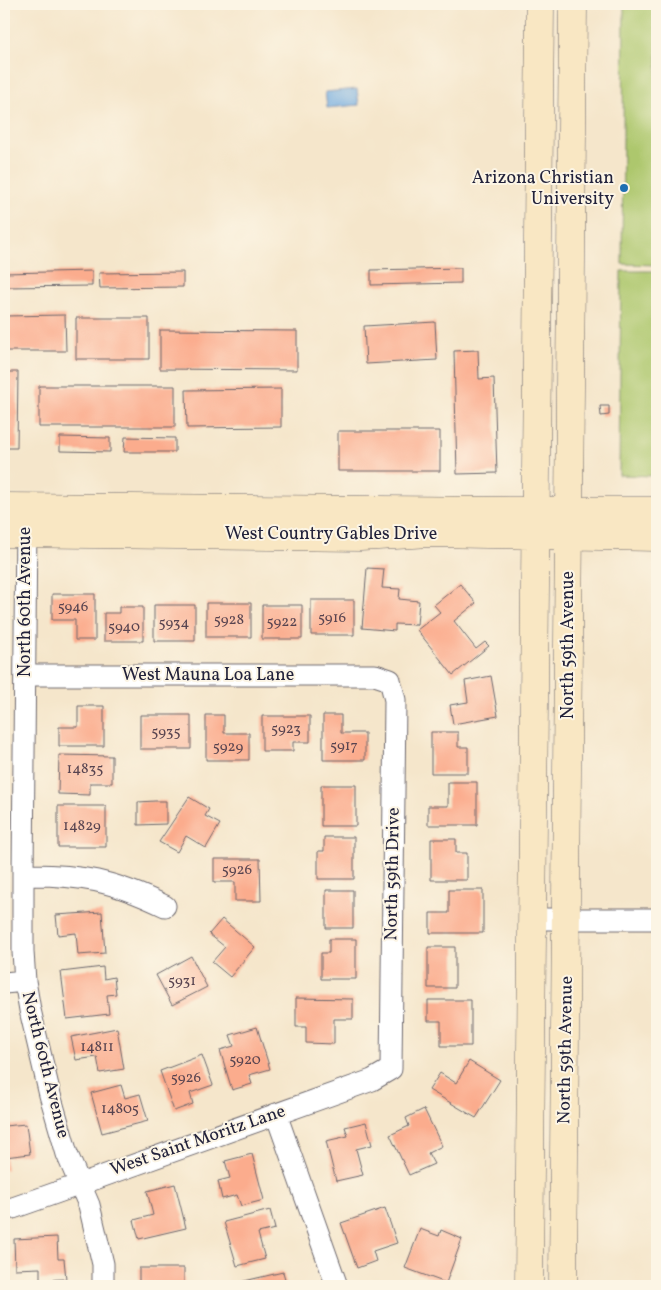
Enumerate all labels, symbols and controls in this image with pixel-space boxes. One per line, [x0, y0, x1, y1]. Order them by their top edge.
place label: Arizona Christian University [472, 166, 614, 212]
marker: Arizona Christian University [618, 182, 630, 194]
street label: West Country Gables Drive [225, 522, 437, 547]
street label: North 60th Avenue [13, 527, 38, 677]
street label: North 59th Avenue [556, 571, 581, 719]
house number: 5946 [58, 597, 88, 618]
house number: 5916 [318, 608, 346, 629]
house number: 5928 [214, 610, 244, 631]
house number: 5922 [267, 612, 297, 633]
house number: 5934 [158, 613, 190, 634]
house number: 5940 [108, 617, 140, 638]
street label: West Mauna Loa Lane [122, 663, 294, 688]
house number: 5923 [271, 719, 301, 740]
house number: 5935 [151, 722, 181, 743]
house number: 5917 [330, 736, 358, 757]
house number: 5929 [213, 737, 243, 758]
house number: 14835 [66, 759, 104, 780]
street label: North 59th Drive [379, 807, 407, 941]
house number: 14829 [63, 816, 101, 837]
house number: 5926 [222, 860, 252, 881]
house number: 5931 [168, 971, 196, 992]
street label: North 59th Avenue [552, 976, 580, 1124]
street label: North 60th Avenue [15, 989, 75, 1141]
house number: 14811 [80, 1037, 114, 1058]
house number: 5920 [229, 1050, 261, 1071]
house number: 5926 [171, 1068, 201, 1089]
house number: 14805 [101, 1099, 139, 1120]
street label: West Saint Moritz Lane [107, 1099, 289, 1183]

